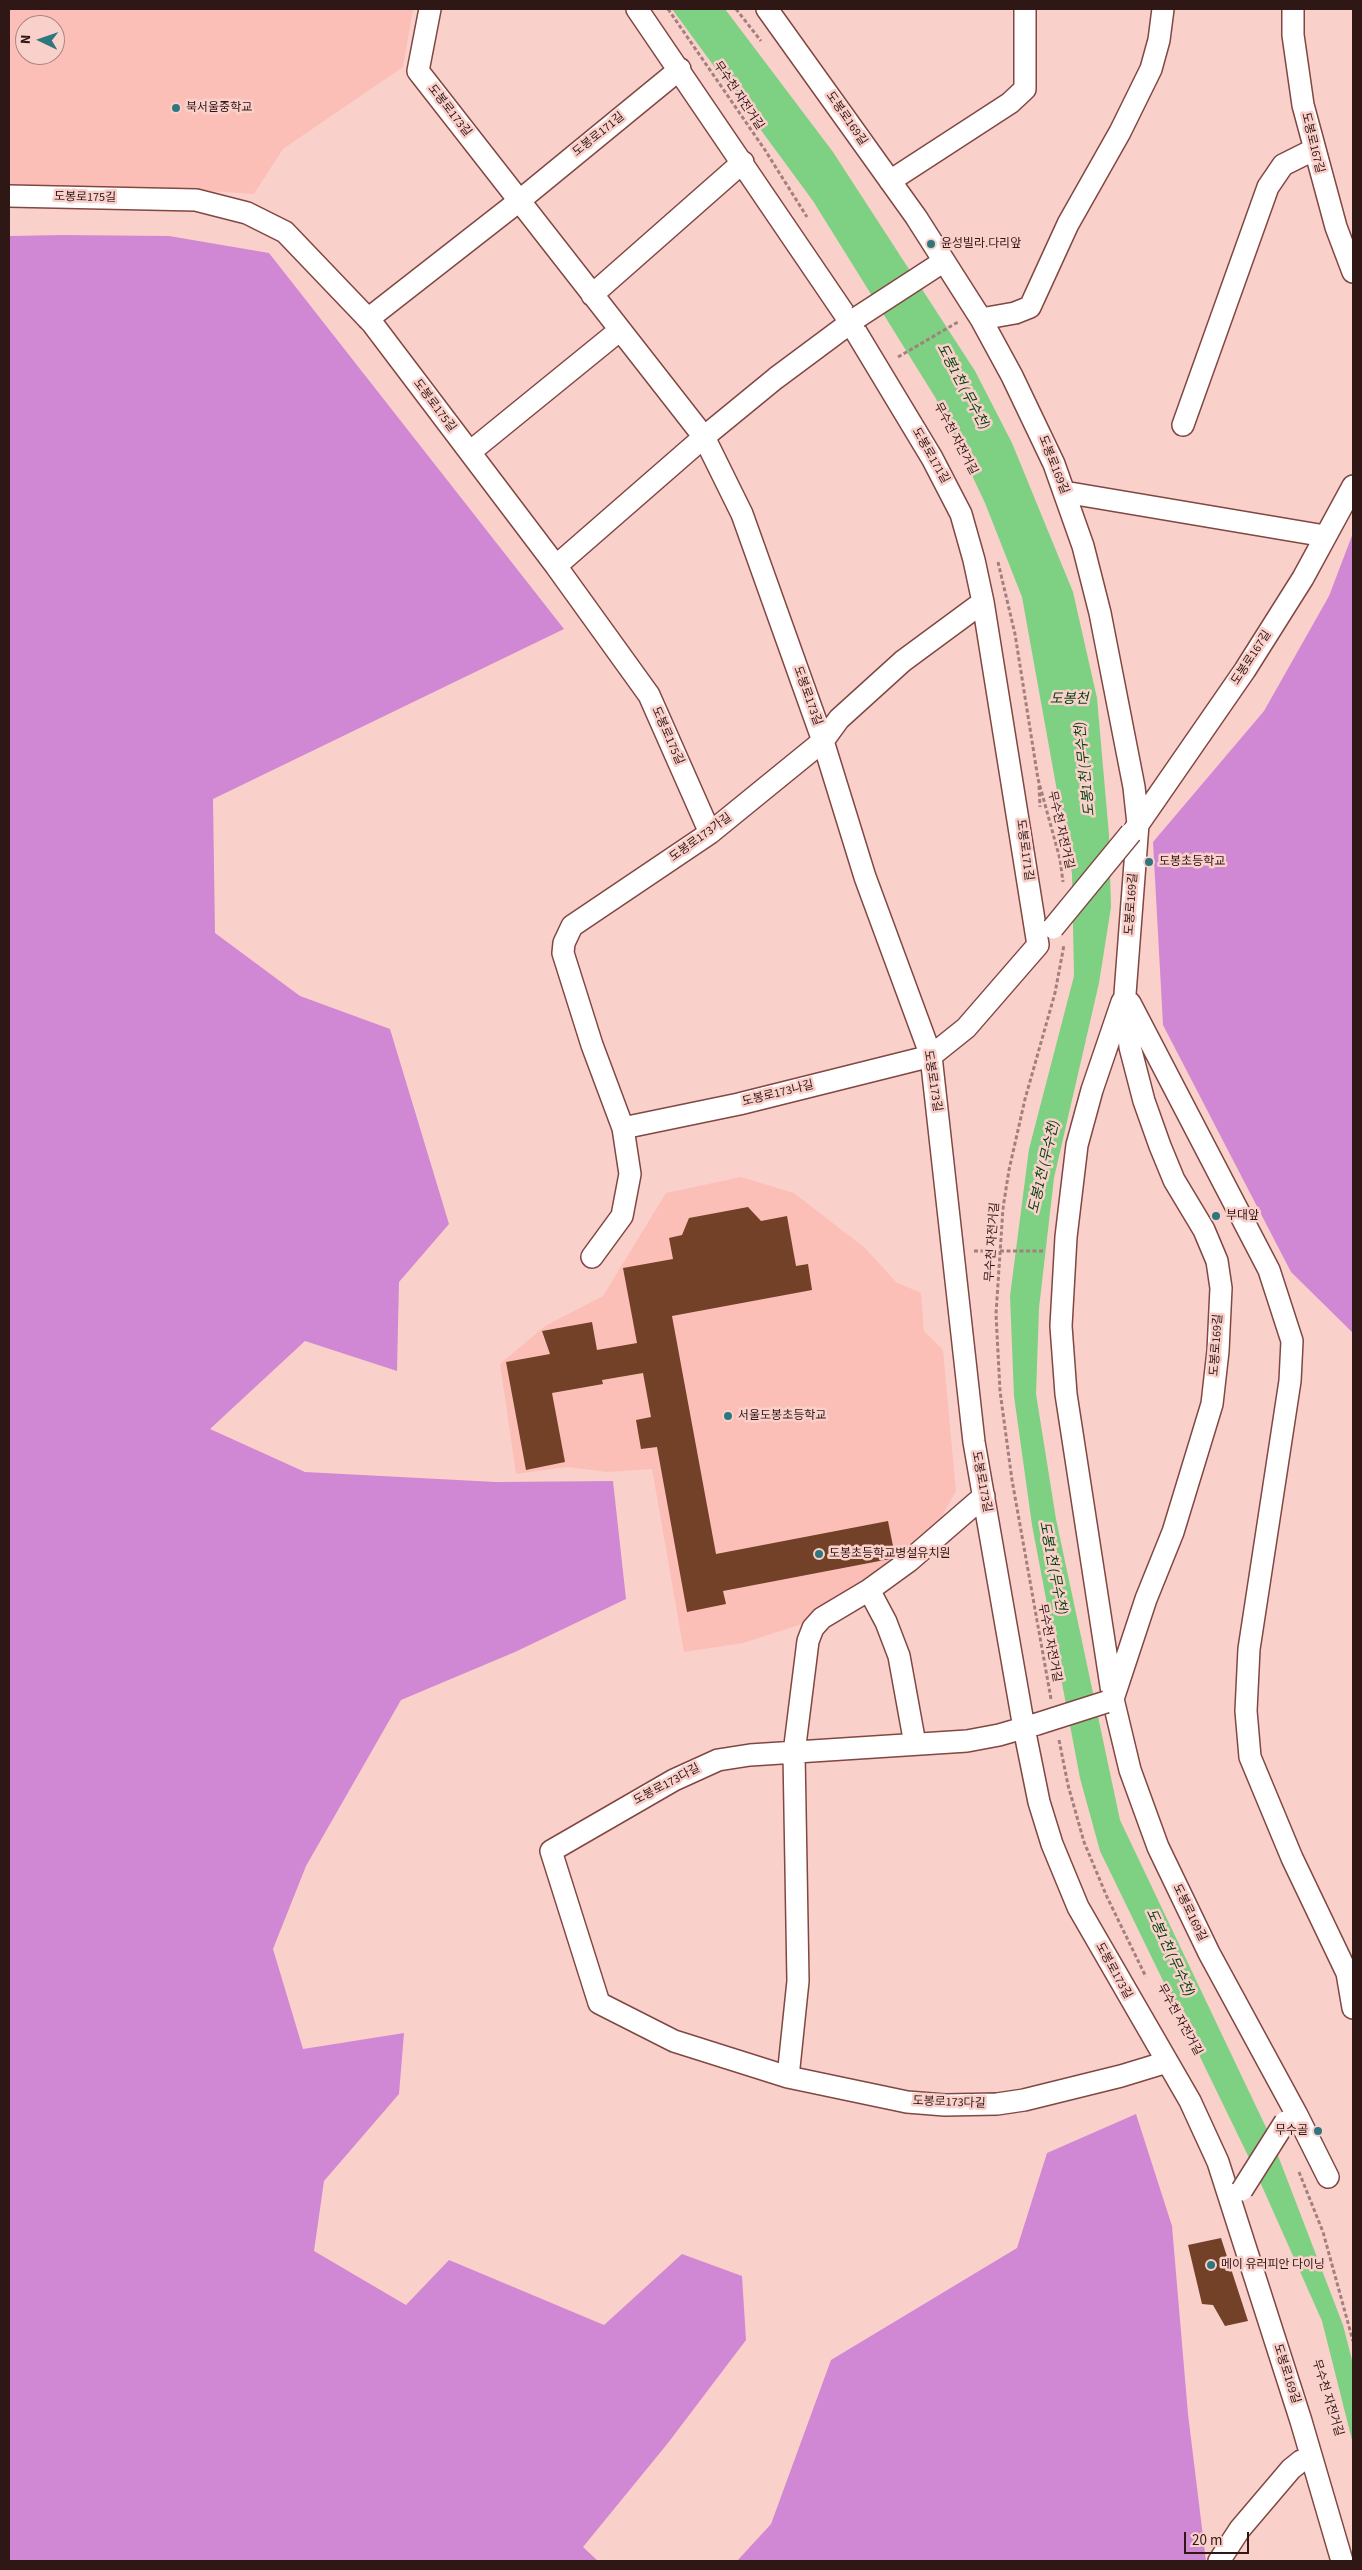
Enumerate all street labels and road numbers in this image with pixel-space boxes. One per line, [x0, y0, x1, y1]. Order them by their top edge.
street label: 무수천 자전거길 [710, 59, 766, 133]
street label: 도봉로173길 [424, 82, 474, 140]
street label: 도봉로169길 [822, 89, 870, 149]
street label: 도봉로171길 [570, 110, 628, 160]
street label: 도봉로167길 [1298, 111, 1326, 175]
street label: 도봉로175길 [54, 190, 116, 206]
street label: 도봉로175길 [410, 377, 458, 435]
street label: 무수천 자전거길 [930, 400, 980, 478]
street label: 도봉로171길 [908, 426, 952, 486]
street label: 도봉로169길 [1035, 434, 1071, 496]
street label: 도봉로167길 [1229, 628, 1275, 688]
street label: 도봉로173길 [790, 664, 824, 728]
street label: 도봉로175길 [648, 705, 686, 767]
street label: 무수천 자전거길 [1044, 790, 1076, 870]
street label: 도봉로173가길 [667, 811, 735, 865]
street label: 도봉로171길 [1013, 818, 1035, 882]
street label: 도봉로169길 [1123, 873, 1141, 935]
street label: 도봉로173길 [920, 1049, 944, 1113]
street label: 도봉로173나길 [741, 1078, 815, 1110]
street label: 무수천 자전거길 [983, 1202, 1003, 1282]
street label: 도봉로169길 [1208, 1314, 1226, 1376]
street label: 도봉로173길 [968, 1450, 994, 1514]
street label: 무수천 자전거길 [1034, 1603, 1064, 1683]
street label: 도봉로173다길 [631, 1761, 703, 1809]
street label: 도봉로169길 [1169, 1882, 1209, 1944]
street label: 도봉로173길 [1092, 1940, 1134, 2002]
street label: 무수천 자전거길 [1153, 1982, 1205, 2058]
street label: 도봉로173다길 [912, 2095, 986, 2111]
street label: 도봉로169길 [1270, 2342, 1302, 2406]
street label: 무수천 자전거길 [1308, 2358, 1346, 2438]

